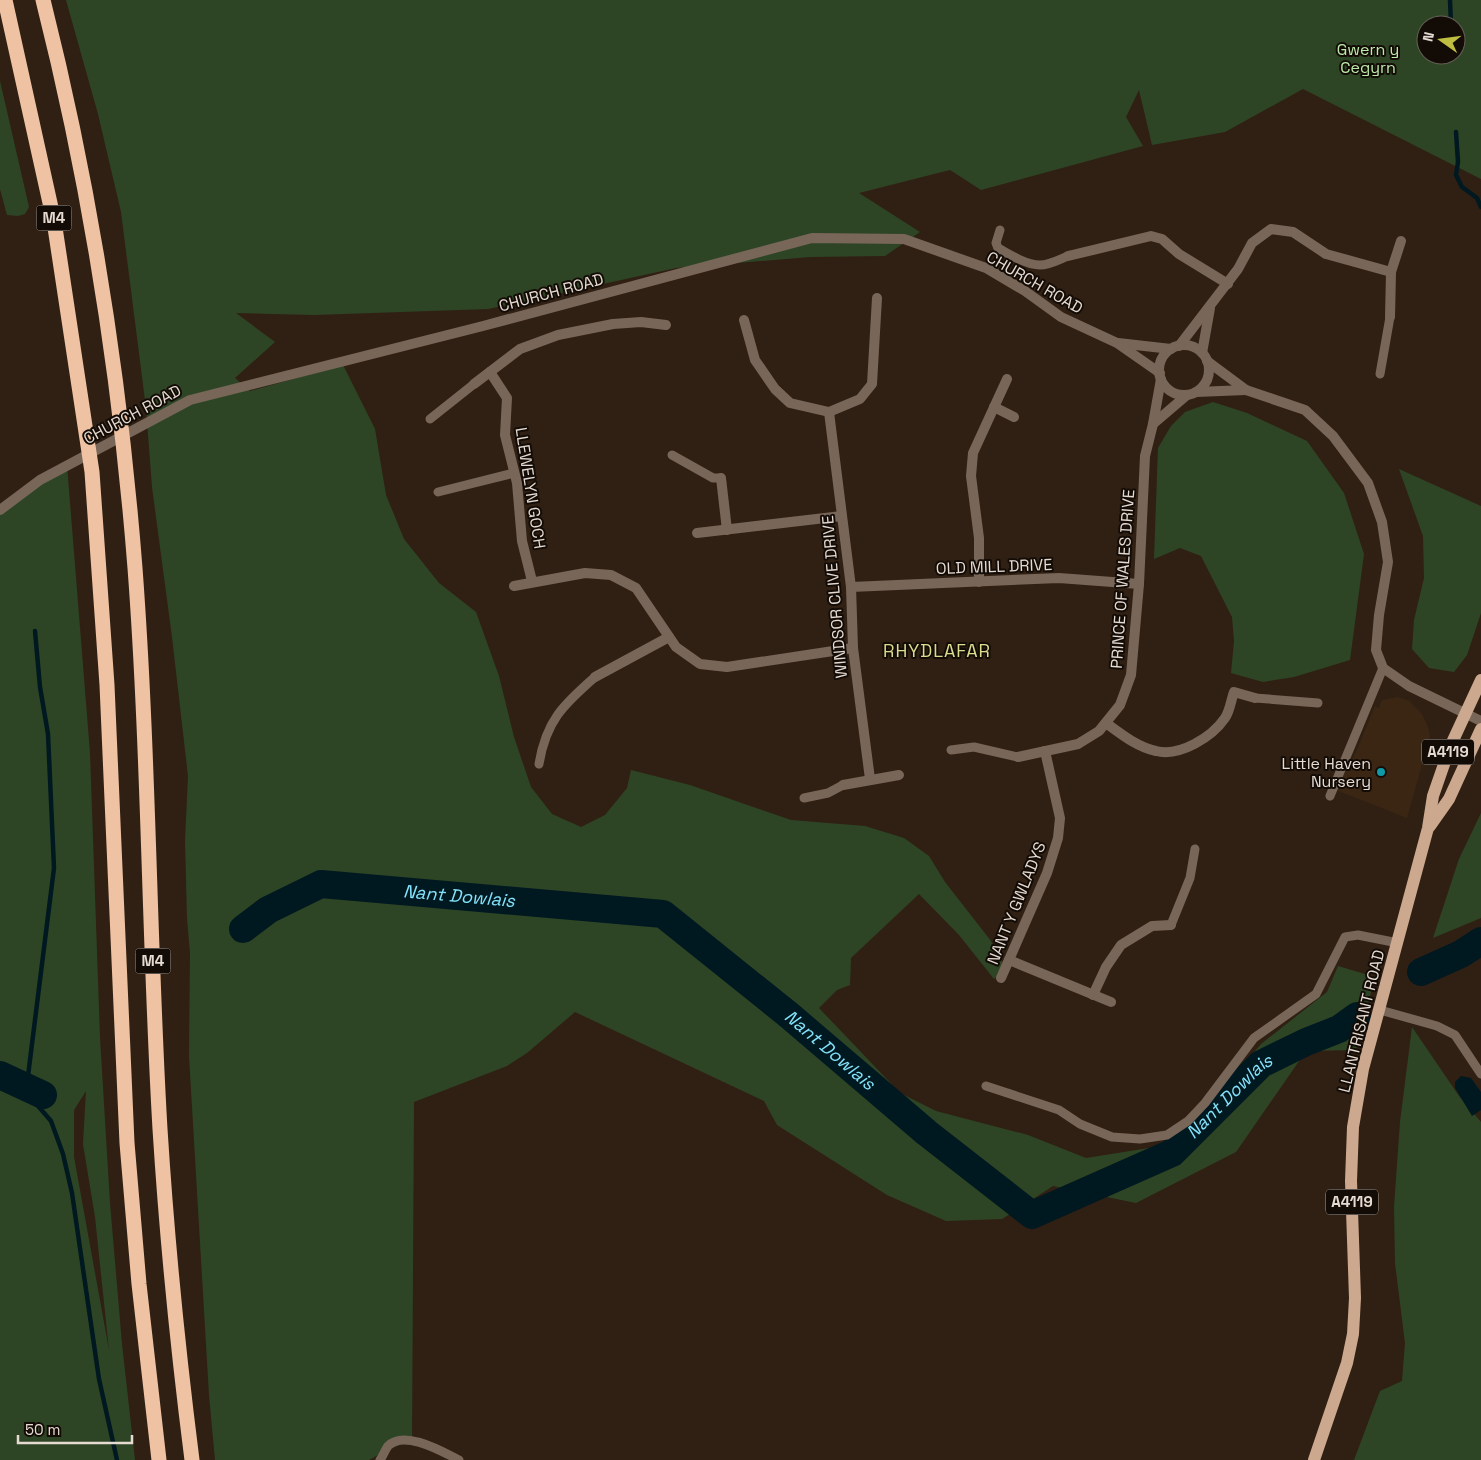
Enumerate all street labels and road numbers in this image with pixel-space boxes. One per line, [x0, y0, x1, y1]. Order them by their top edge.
road number: M4 [36, 206, 72, 230]
street label: CHURCH ROAD [983, 246, 1087, 318]
street label: CHURCH ROAD [496, 268, 606, 317]
street label: CHURCH ROAD [80, 380, 185, 449]
street label: LLEWELYN GOCH [511, 426, 550, 550]
street label: PRINCE OF WALES DRIVE [1106, 489, 1139, 669]
street label: WINDSOR CLIVE DRIVE [817, 515, 852, 679]
street label: OLD MILL DRIVE [935, 554, 1053, 579]
road number: A4119 [1422, 740, 1474, 764]
street label: NANT Y GWLADYS [982, 838, 1051, 968]
road number: M4 [136, 948, 170, 974]
street label: LLANTRISANT ROAD [1334, 948, 1389, 1095]
road number: A4119 [1326, 1190, 1378, 1214]

